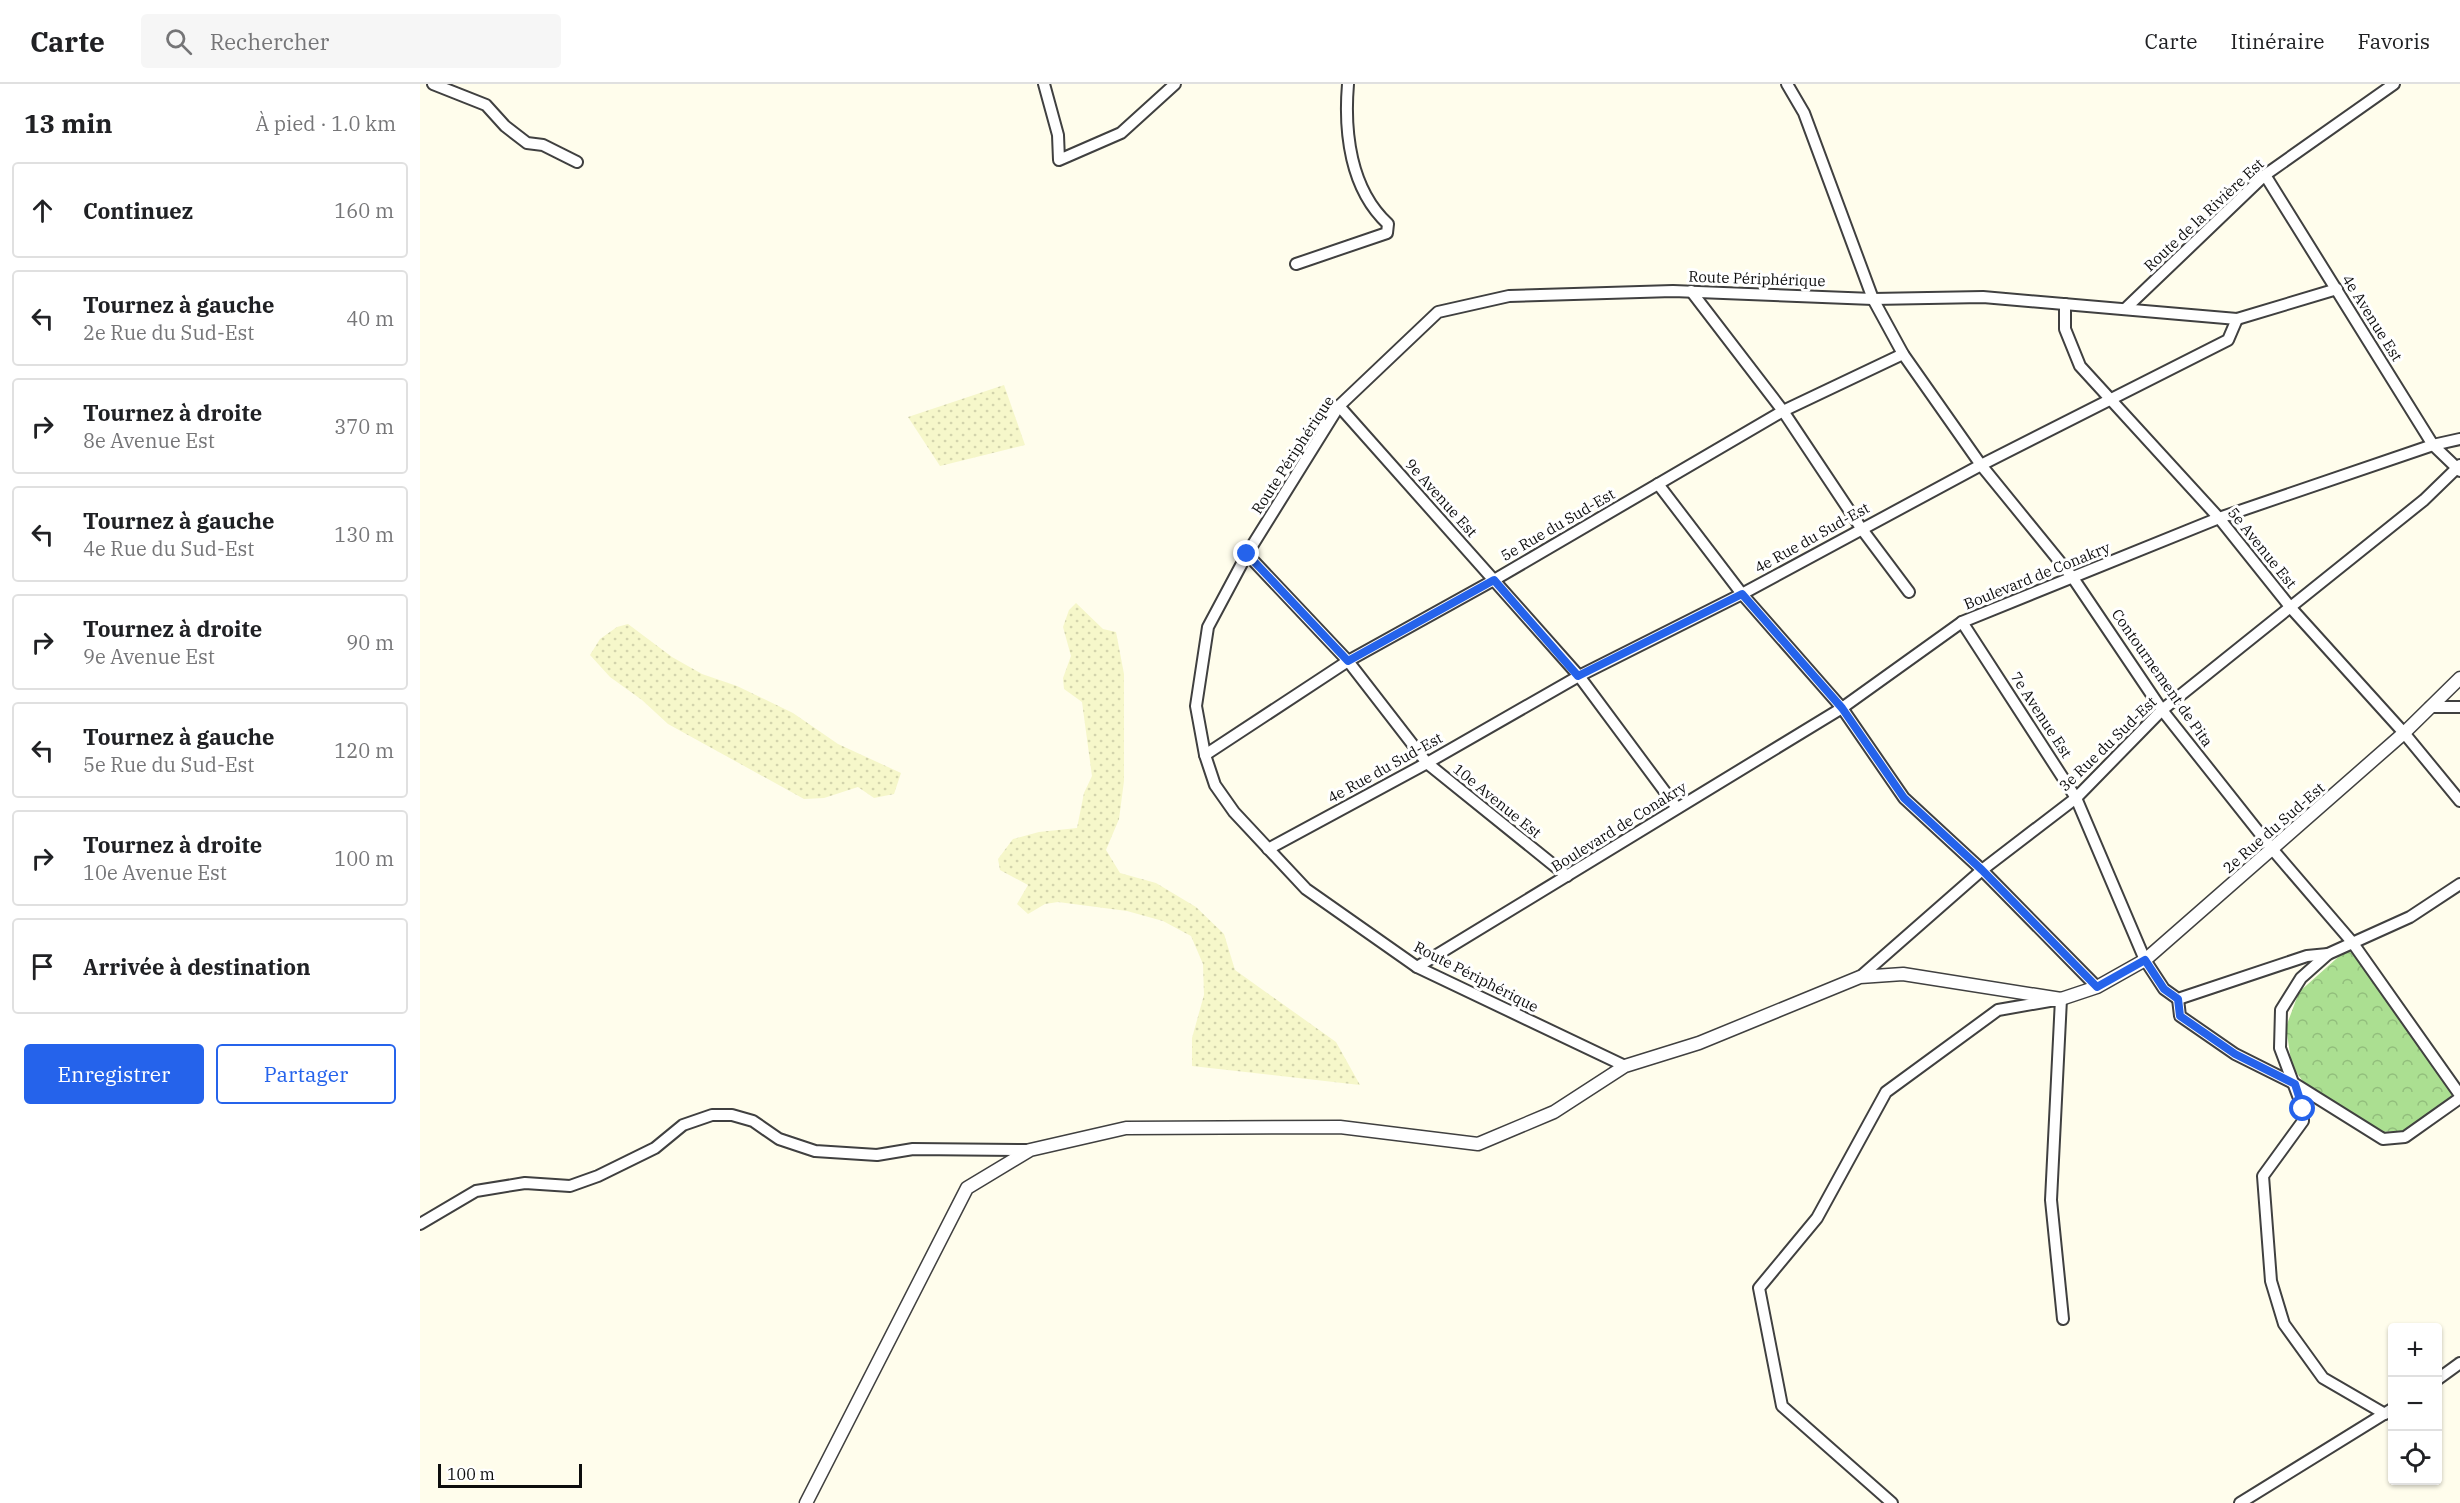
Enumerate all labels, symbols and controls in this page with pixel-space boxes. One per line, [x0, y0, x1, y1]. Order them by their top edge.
search box [141, 14, 561, 68]
text: Carte [30, 23, 105, 60]
icon: search [162, 25, 195, 58]
text: Rechercher [210, 27, 329, 56]
text: Carte [2144, 27, 2198, 55]
text: Itinéraire [2231, 27, 2324, 55]
text: Favoris [2357, 27, 2430, 55]
text: 13 min [24, 106, 112, 140]
text: À pied · 1.0 km [256, 110, 396, 137]
street label: Route de la Rivière Est [2140, 154, 2268, 275]
icon: ahead [26, 194, 59, 227]
text: Continuez [83, 196, 193, 225]
text: 160 m [334, 197, 394, 224]
street label: Route Périphérique [1688, 267, 1826, 290]
street label: 4e Avenue Est [2338, 271, 2407, 365]
text: Tournez à gauche [83, 290, 274, 319]
icon: left [26, 302, 59, 335]
text: 40 m [346, 305, 394, 332]
text: 2e Rue du Sud-Est [83, 319, 254, 346]
street label: Route Périphérique [1247, 392, 1338, 517]
text: Tournez à droite [83, 398, 262, 427]
icon: right [26, 410, 59, 443]
text: 370 m [334, 413, 394, 440]
text: 8e Avenue Est [83, 427, 215, 454]
street label: 9e Avenue Est [1401, 455, 1482, 541]
street label: 5e Rue du Sud-Est [1497, 484, 1618, 565]
street label: 4e Rue du Sud-Est [1751, 498, 1873, 577]
street label: 5e Avenue Est [2224, 503, 2301, 592]
text: Tournez à gauche [83, 506, 274, 535]
icon: left [26, 518, 59, 551]
text: 130 m [334, 521, 394, 548]
text: 4e Rue du Sud-Est [83, 535, 254, 562]
street label: Boulevard de Conakry [1961, 538, 2113, 614]
route end [1233, 540, 1259, 566]
street label: Contournement de Pita [2108, 605, 2217, 750]
text: Tournez à droite [83, 614, 262, 643]
icon: right [26, 626, 59, 659]
text: 90 m [346, 629, 394, 656]
text: 9e Avenue Est [83, 643, 215, 670]
street label: 7e Avenue Est [2007, 668, 2076, 761]
street label: 3e Rue du Sud-Est [2055, 692, 2160, 795]
text: Tournez à gauche [83, 722, 274, 751]
street label: 4e Rue du Sud-Est [1324, 728, 1446, 807]
icon: left [26, 734, 59, 767]
text: 120 m [334, 737, 394, 764]
text: 5e Rue du Sud-Est [83, 751, 254, 778]
street label: 10e Avenue Est [1449, 759, 1545, 842]
street label: Boulevard de Conakry [1548, 777, 1690, 876]
street label: 2e Rue du Sud-Est [2219, 778, 2328, 877]
text: Tournez à droite [83, 830, 262, 859]
icon: right [26, 842, 59, 875]
text: 100 m [334, 845, 394, 872]
text: 10e Avenue Est [83, 859, 227, 886]
street label: Route Périphérique [1411, 937, 1542, 1016]
icon: arrive [26, 950, 59, 983]
text: Arrivée à destination [83, 952, 311, 981]
button: Enregistrer [24, 1044, 204, 1104]
button: Partager [216, 1044, 396, 1104]
route start [2289, 1095, 2315, 1121]
map controls [2388, 1323, 2442, 1485]
button: + [2388, 1323, 2442, 1377]
button: − [2388, 1377, 2442, 1431]
button: locate [2388, 1431, 2442, 1485]
scale bar [438, 1461, 582, 1488]
text: 100 m [447, 1464, 495, 1484]

